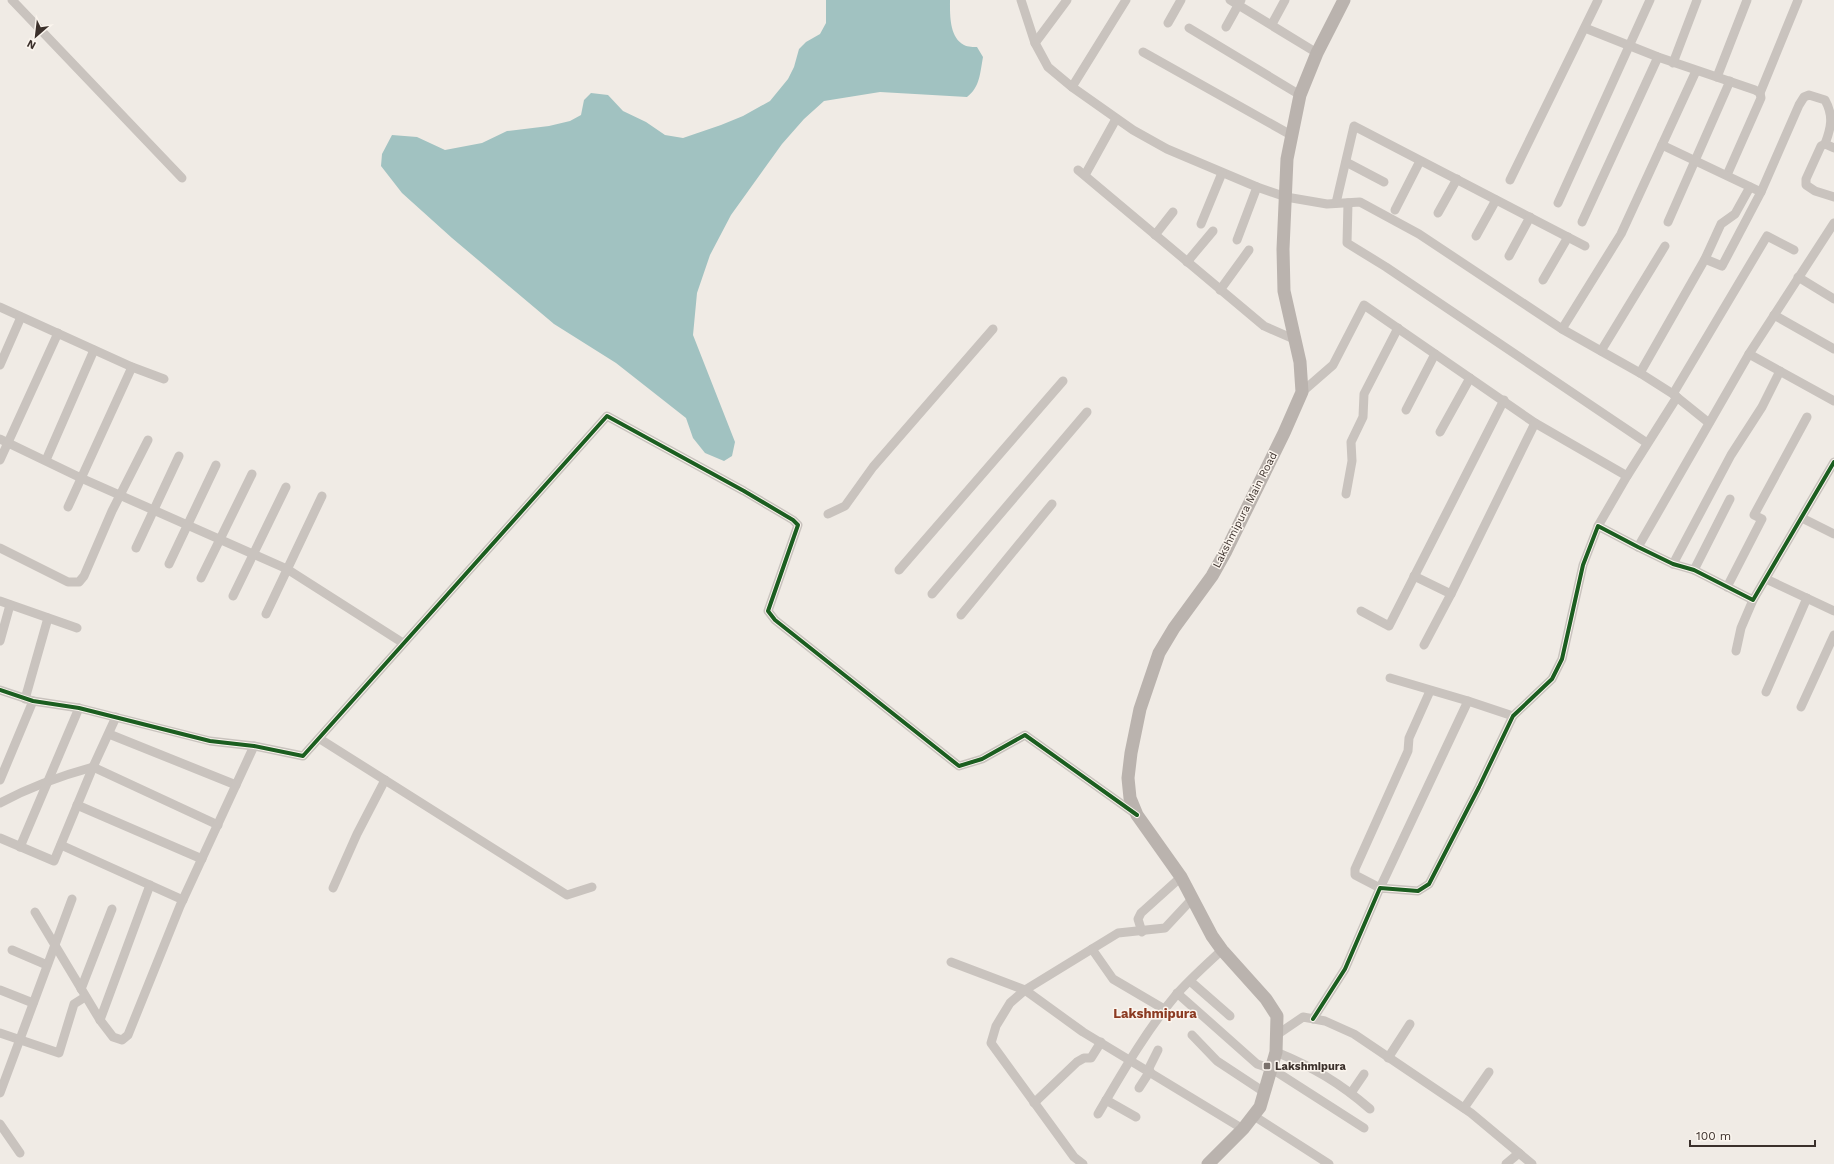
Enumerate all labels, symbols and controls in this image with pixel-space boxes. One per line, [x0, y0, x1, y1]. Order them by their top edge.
north arrow [16, 16, 56, 56]
text: N [25, 37, 38, 52]
street label: Lakshmipura Main Road [1210, 450, 1280, 570]
district label: Lakshmipura [1113, 1006, 1197, 1021]
place label: Lakshmipura [1275, 1060, 1346, 1073]
marker: Lakshmipura [1262, 1061, 1272, 1071]
scale bar [1690, 1122, 1815, 1148]
text: 100 m [1696, 1129, 1731, 1143]

